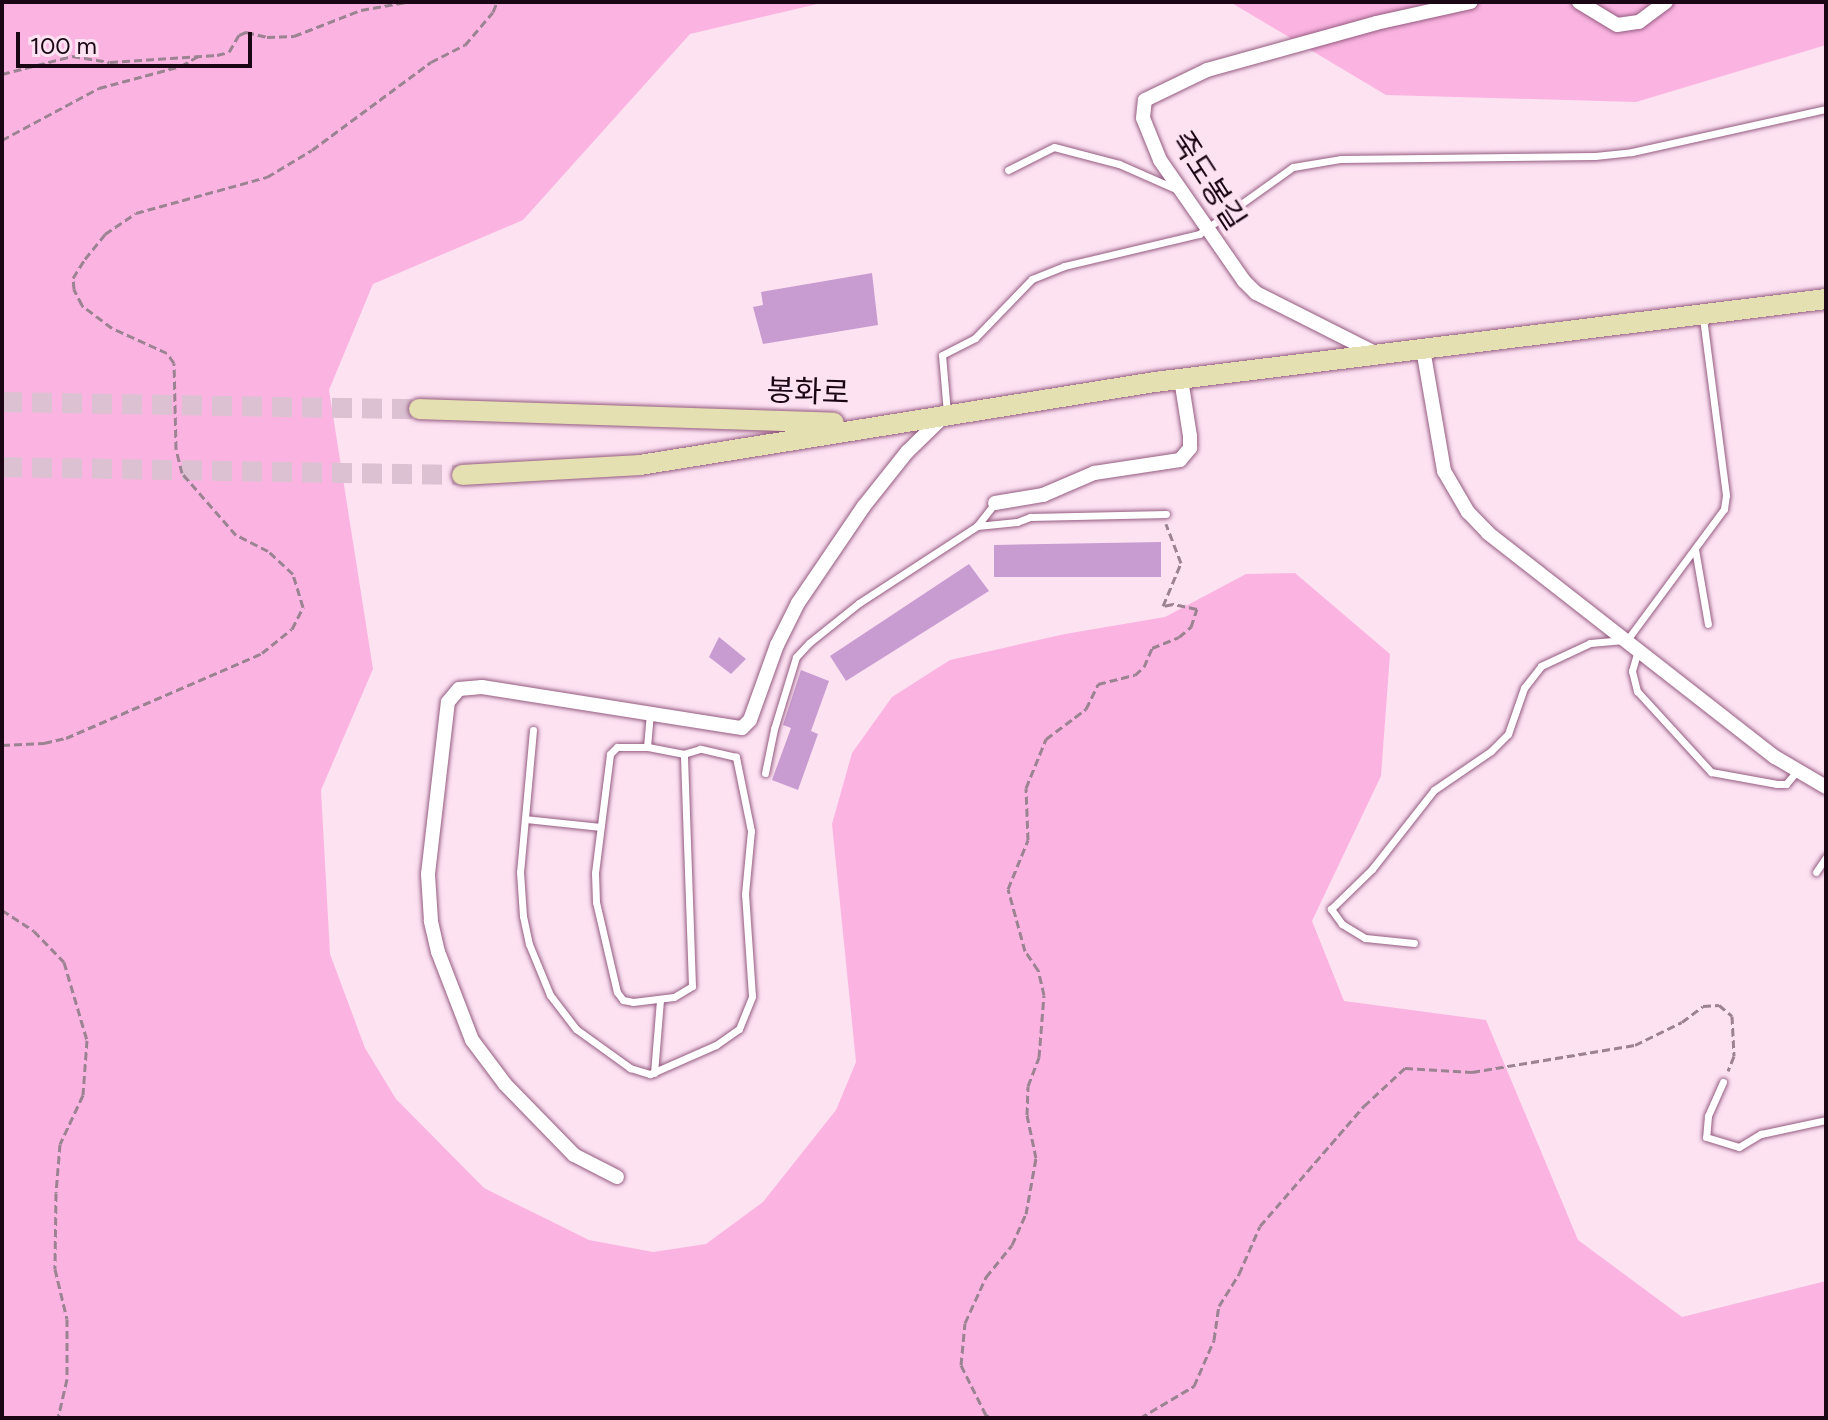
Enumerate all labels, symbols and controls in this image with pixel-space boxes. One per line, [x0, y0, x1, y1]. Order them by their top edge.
scale bar [20, 16, 256, 66]
text: 100 m [30, 31, 97, 60]
street label: 죽도봉길 [1163, 125, 1253, 237]
street label: 봉화로 [766, 373, 850, 411]

